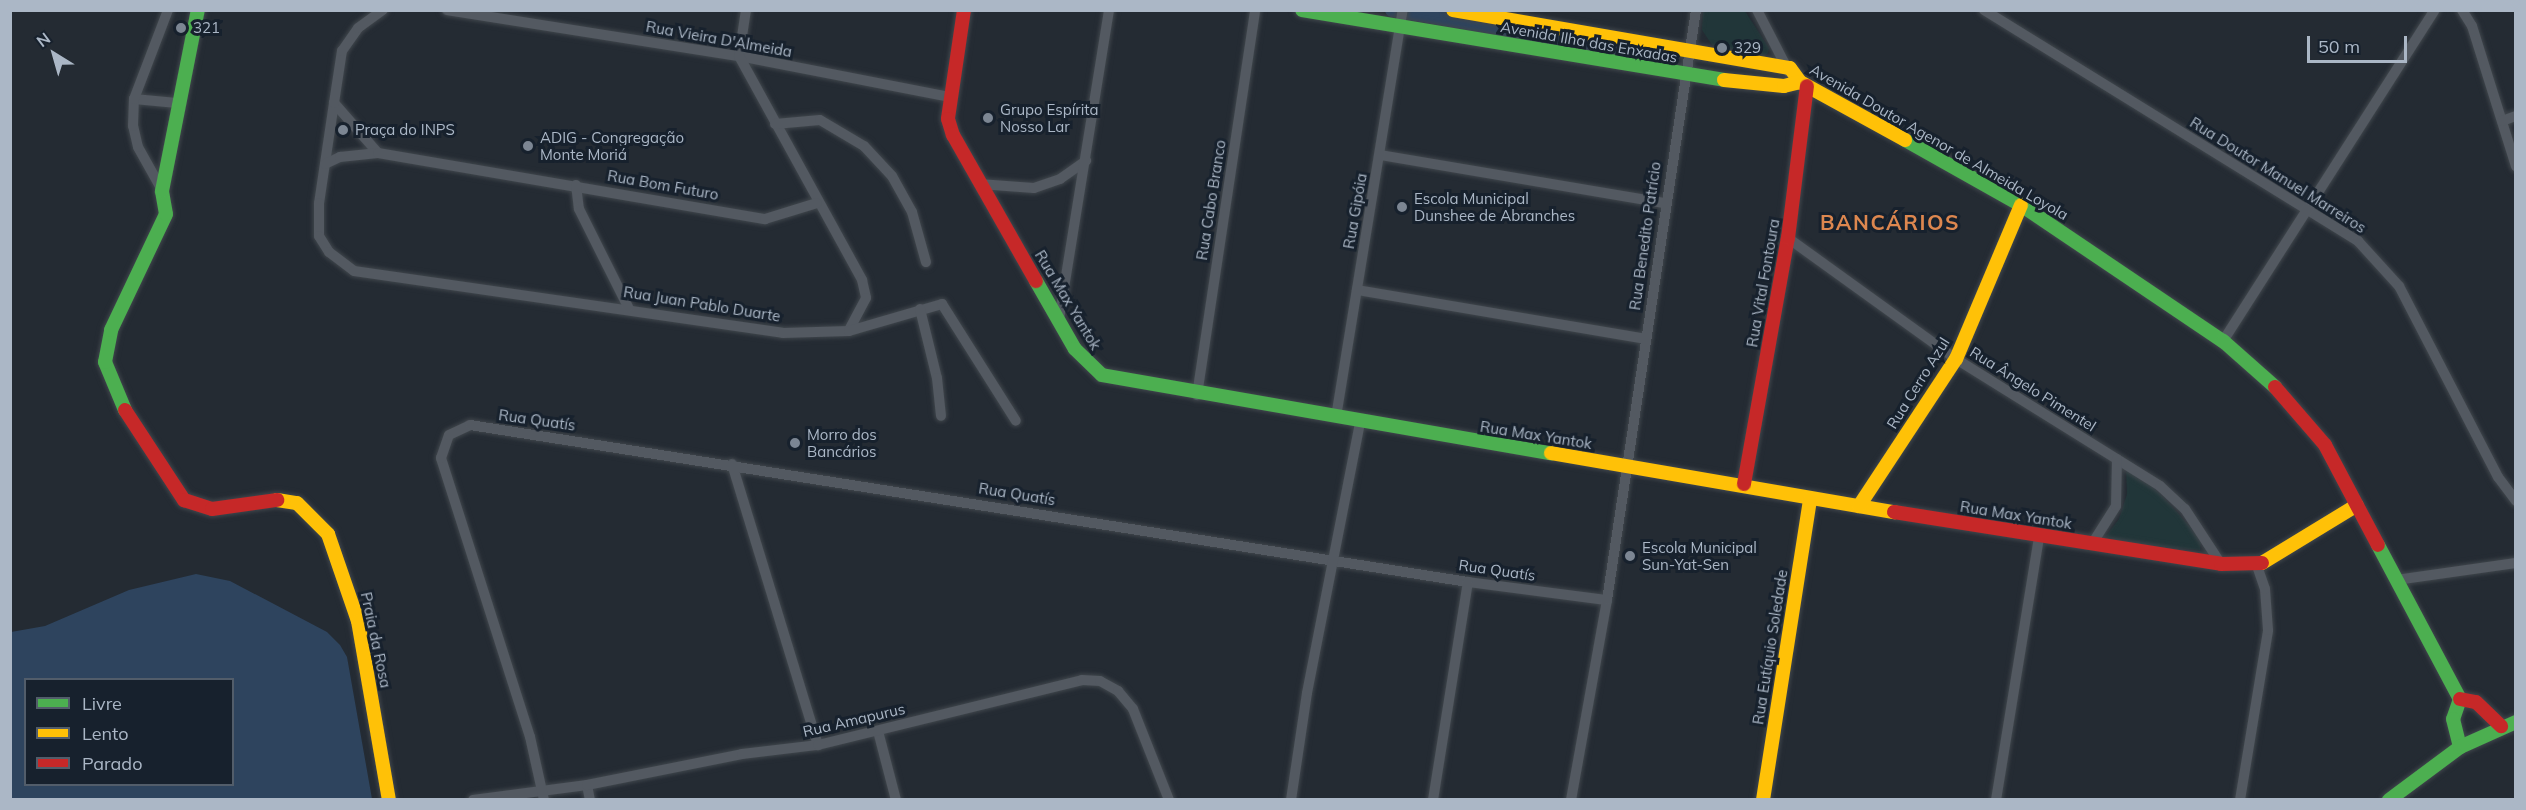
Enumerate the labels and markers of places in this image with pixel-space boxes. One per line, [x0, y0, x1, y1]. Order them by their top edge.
place label: 321 [193, 19, 220, 37]
marker: 321 [174, 21, 188, 35]
place label: 329 [1734, 39, 1761, 57]
marker: 329 [1715, 41, 1729, 55]
place label: Grupo Espírita Nosso Lar [1000, 100, 1099, 135]
marker: Grupo Espírita Nosso Lar [981, 111, 995, 125]
place label: Praça do INPS [355, 121, 455, 139]
marker: Praça do INPS [336, 123, 350, 137]
place label: ADIG - Congregação Monte Moriá [540, 128, 684, 163]
marker: ADIG - Congregação Monte Moriá [521, 139, 535, 153]
place label: Escola Municipal Dunshee de Abranches [1414, 189, 1575, 224]
marker: Escola Municipal Dunshee de Abranches [1395, 200, 1409, 214]
place label: Morro dos Bancários [807, 425, 877, 460]
marker: Morro dos Bancários [788, 436, 802, 450]
place label: Escola Municipal Sun-Yat-Sen [1642, 538, 1757, 573]
marker: Escola Municipal Sun-Yat-Sen [1623, 549, 1637, 563]

